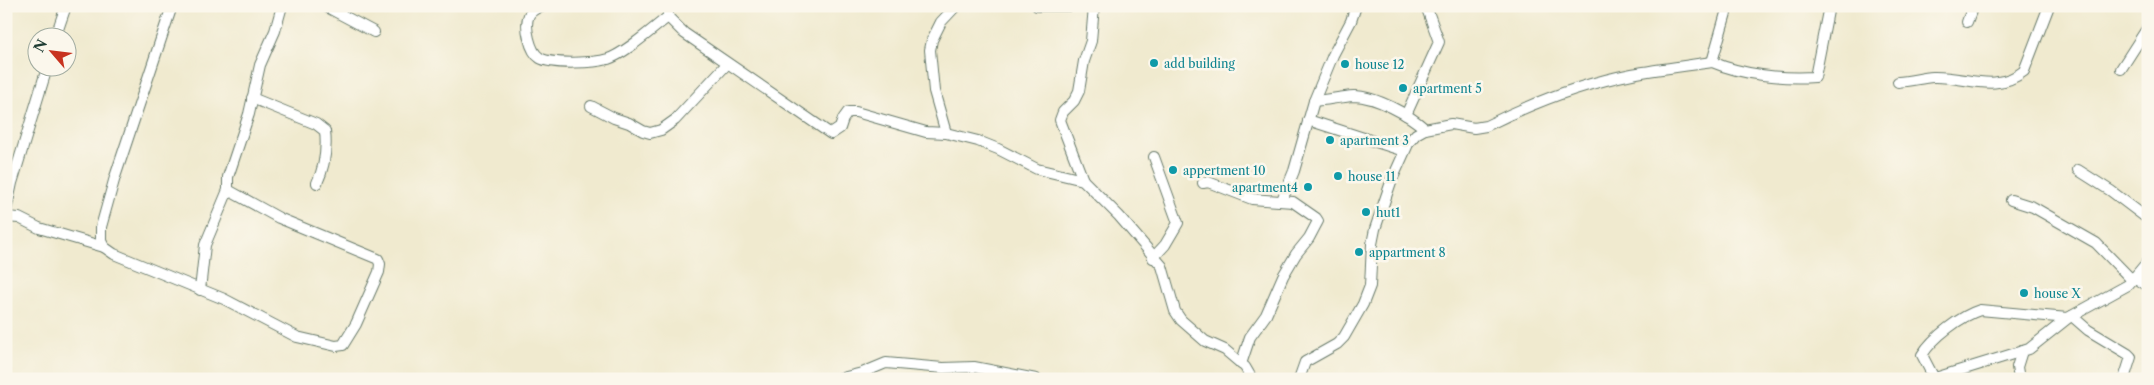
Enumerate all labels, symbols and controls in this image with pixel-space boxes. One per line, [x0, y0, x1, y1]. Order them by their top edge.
north arrow [28, 28, 78, 78]
text: N [30, 36, 51, 55]
place label: add building [1164, 56, 1235, 71]
marker: add building [1148, 57, 1160, 69]
place label: house 12 [1355, 57, 1404, 72]
marker: house 12 [1339, 58, 1351, 70]
place label: apartment 5 [1413, 81, 1482, 96]
marker: apartment 5 [1397, 82, 1409, 94]
place label: apartment 3 [1340, 133, 1409, 148]
marker: apartment 3 [1324, 134, 1336, 146]
place label: appertment 10 [1183, 163, 1266, 178]
marker: appertment 10 [1167, 164, 1179, 176]
place label: house 11 [1348, 169, 1396, 184]
marker: house 11 [1332, 170, 1344, 182]
place label: apartment4 [1232, 180, 1298, 195]
marker: apartment4 [1302, 181, 1314, 193]
place label: hut1 [1376, 205, 1400, 220]
marker: hut1 [1360, 206, 1372, 218]
place label: appartment 8 [1369, 245, 1446, 260]
marker: appartment 8 [1353, 246, 1365, 258]
place label: house X [2034, 286, 2081, 301]
marker: house X [2018, 287, 2030, 299]

